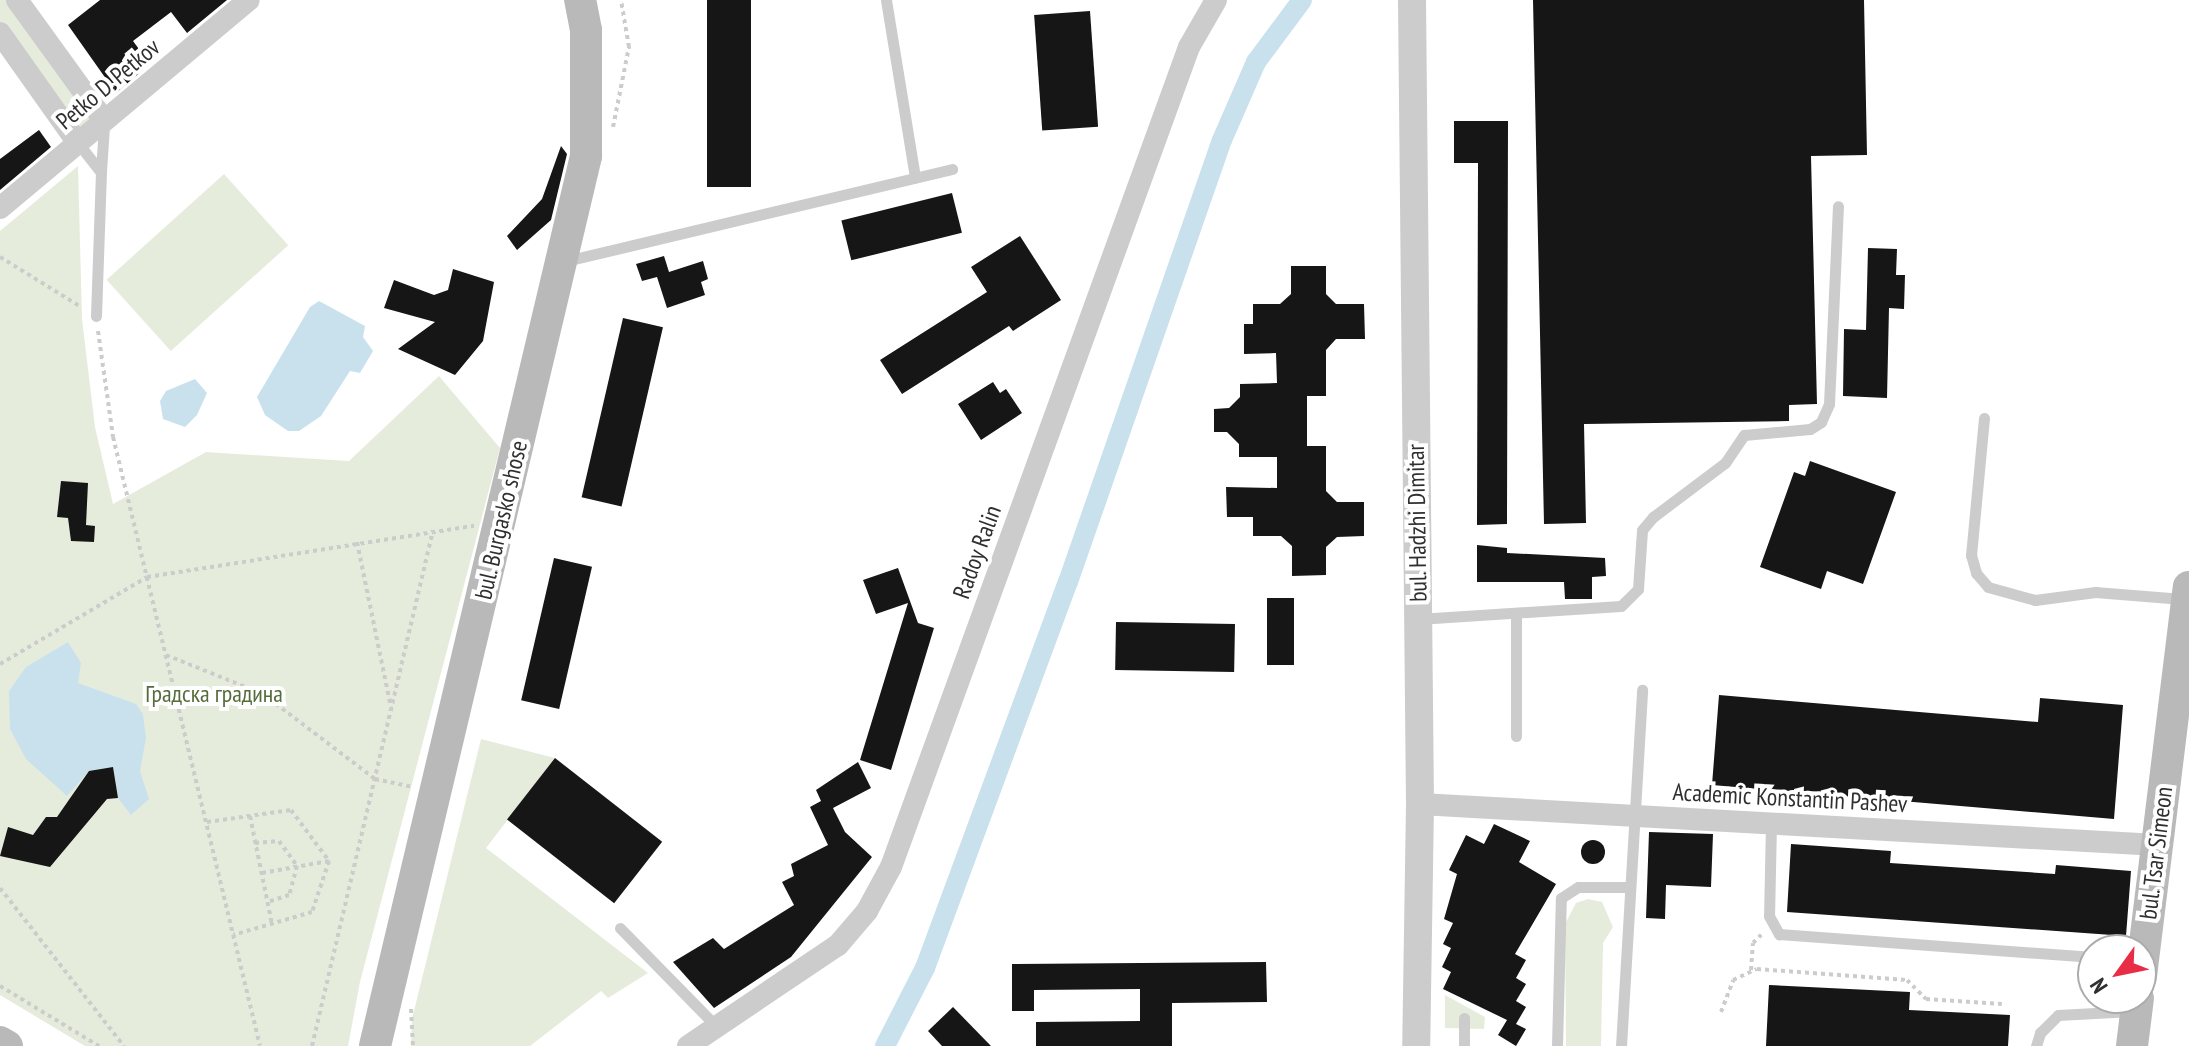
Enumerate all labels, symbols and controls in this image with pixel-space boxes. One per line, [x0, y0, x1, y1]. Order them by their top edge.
street label: Petko D. Petkov [50, 32, 166, 136]
street label: bul. Burgasko shose [469, 437, 533, 603]
street label: bul. Hadzhi Dimitar [1401, 443, 1433, 603]
street label: Radoy Ralin [947, 501, 1007, 603]
park label: Градска градина [145, 680, 283, 708]
street label: Academic Konstantin Pashev [1672, 777, 1908, 819]
street label: bul. Tsar Simeon [2133, 784, 2179, 922]
north arrow [2077, 934, 2157, 1014]
text: N [2084, 973, 2114, 999]

